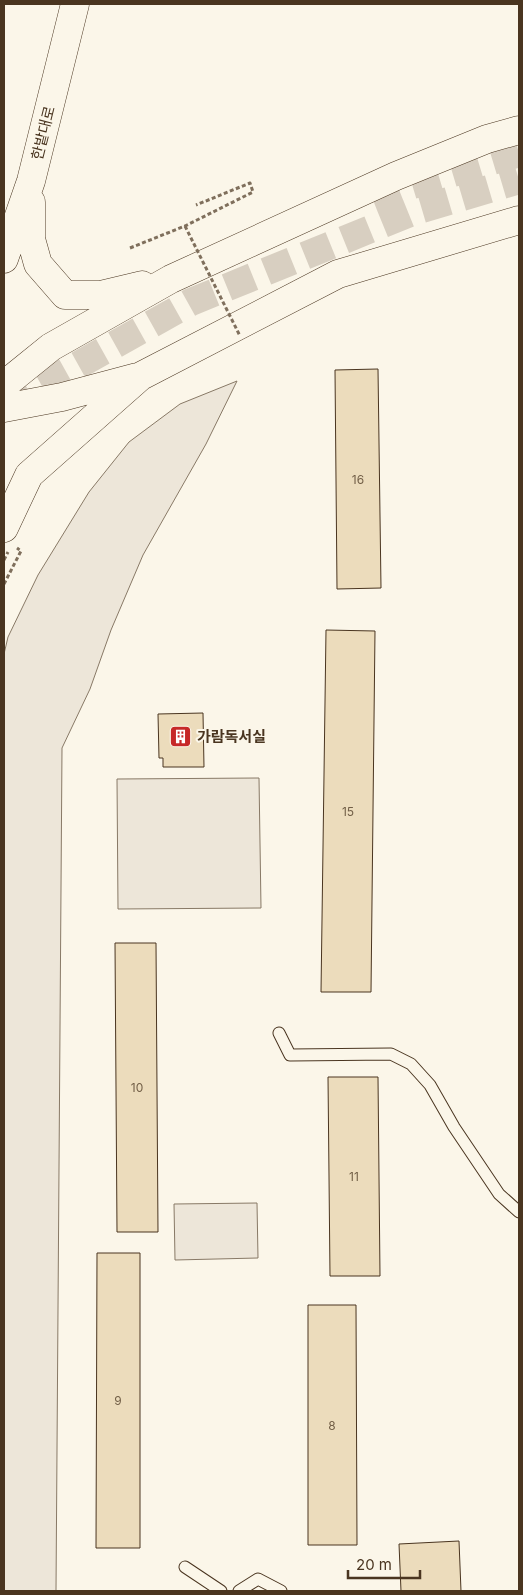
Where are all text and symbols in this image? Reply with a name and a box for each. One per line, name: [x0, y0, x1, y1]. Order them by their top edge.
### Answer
street label: 한밭대로: [27, 104, 59, 162]
house number: 16: [352, 472, 364, 487]
building icon: 가람독서실: [169, 724, 193, 748]
place label: 가람독서실: [197, 727, 266, 746]
house number: 15: [342, 804, 354, 819]
house number: 10: [131, 1080, 143, 1095]
house number: 11: [349, 1169, 359, 1184]
house number: 9: [114, 1393, 122, 1408]
house number: 8: [328, 1418, 336, 1433]
scale bar: [348, 1548, 420, 1580]
text: 20 m: [356, 1555, 392, 1574]

